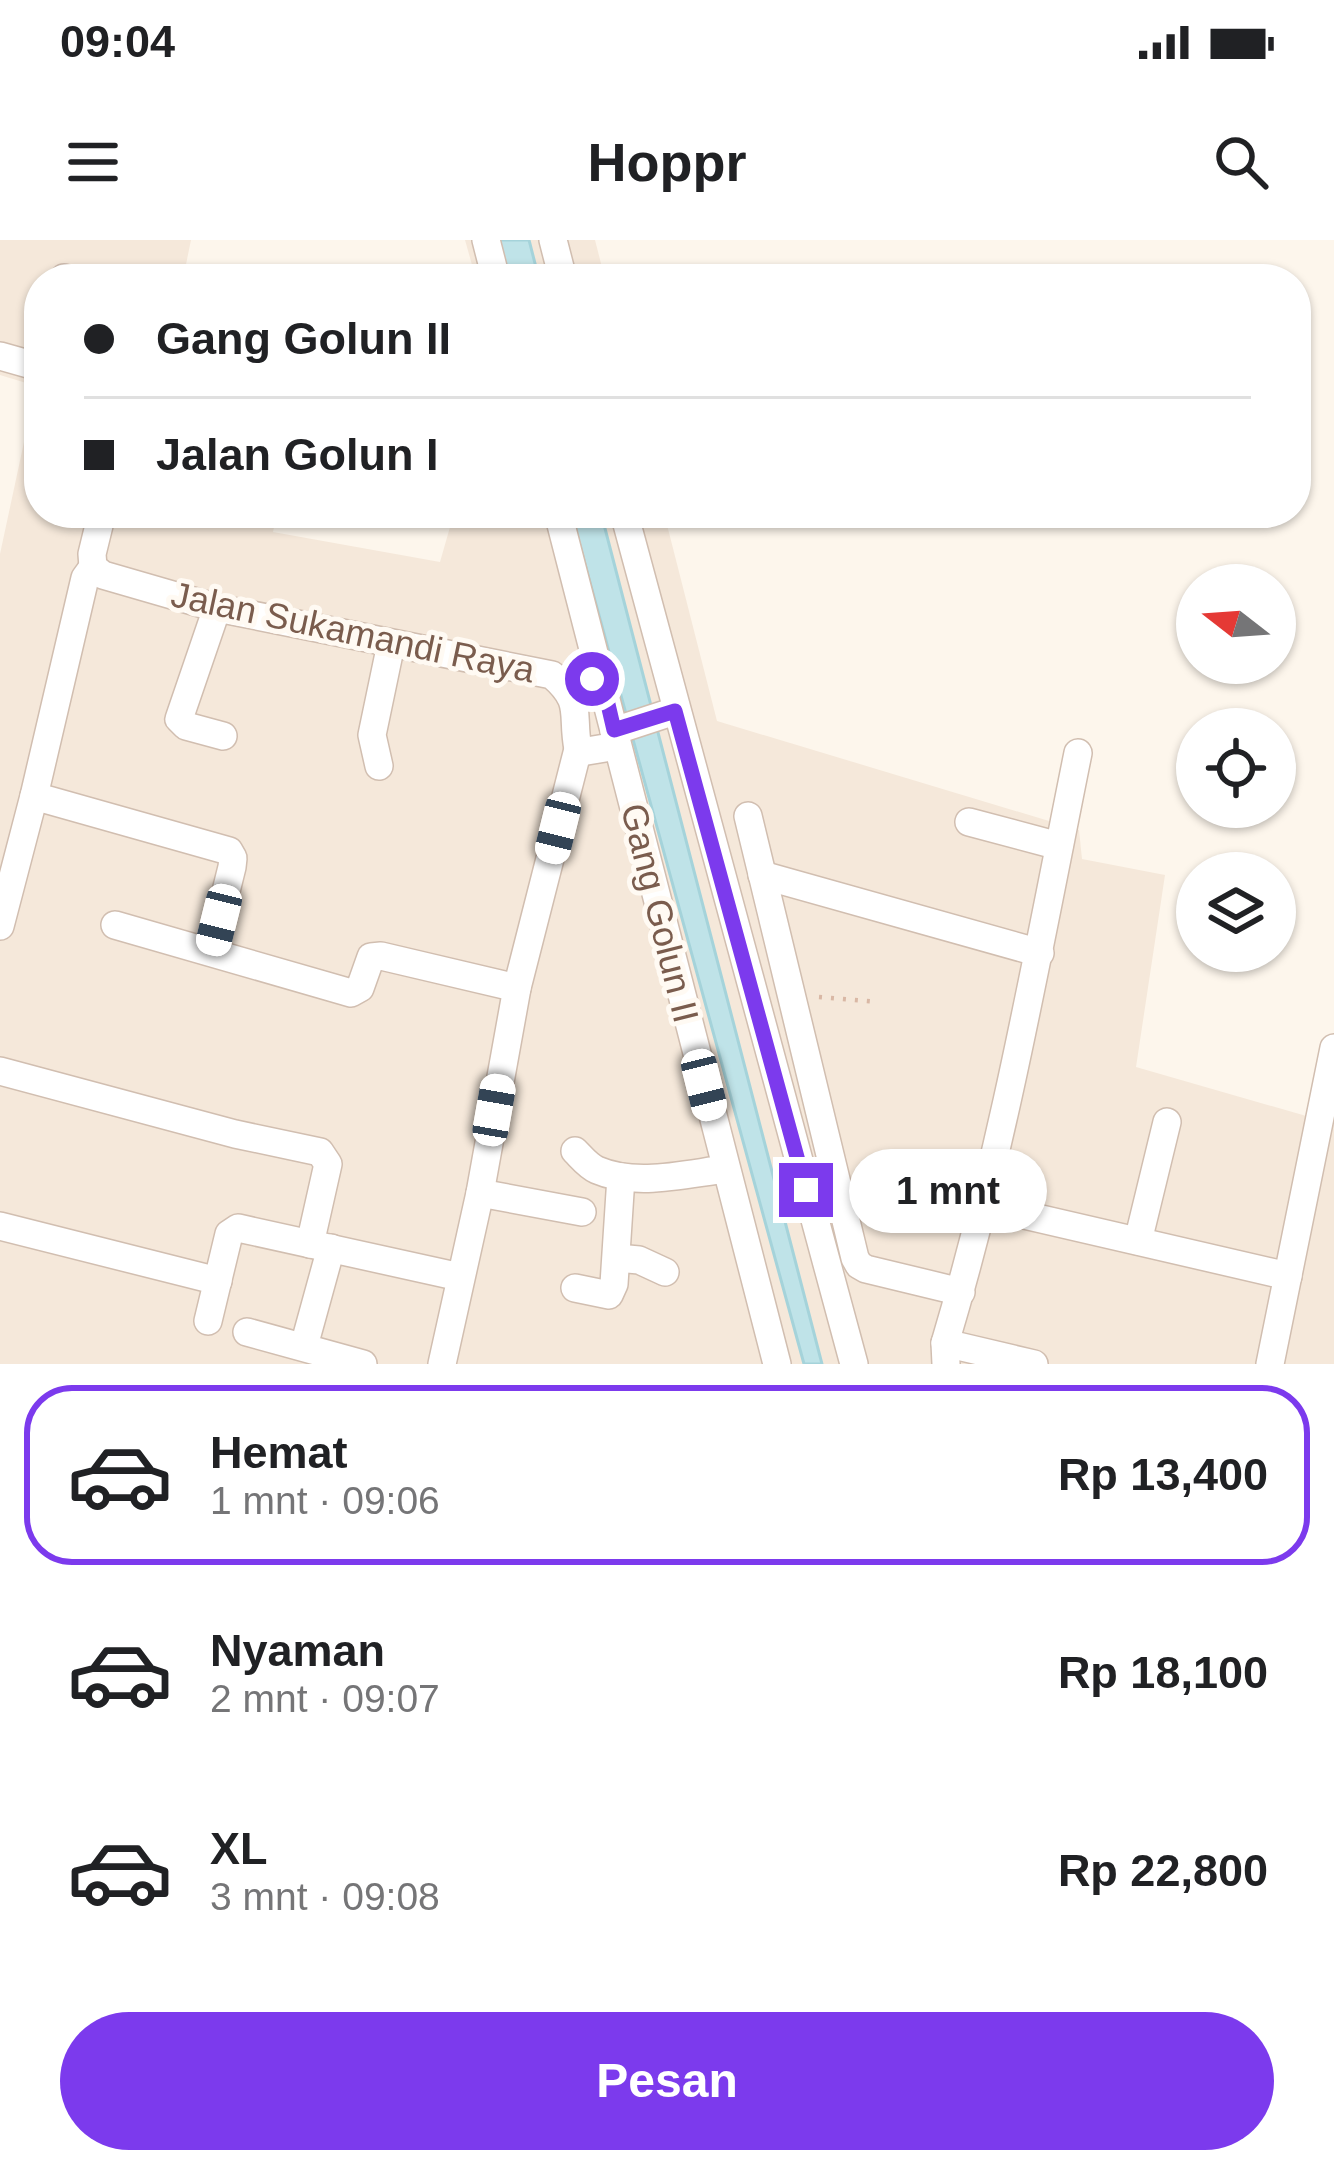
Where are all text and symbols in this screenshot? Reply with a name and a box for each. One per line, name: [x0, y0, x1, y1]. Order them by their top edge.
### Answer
text: 09:04: [60, 16, 175, 67]
icon: menu: [60, 129, 126, 195]
icon: search: [1208, 129, 1274, 195]
text: Hoppr: [588, 132, 746, 192]
text: Gang Golun II: [156, 313, 451, 364]
text: Jalan Golun I: [156, 429, 439, 480]
north arrow: [1176, 564, 1296, 684]
map controls: [1176, 564, 1296, 972]
street label: Jalan Sukamandi Raya: [168, 573, 539, 691]
route start: [565, 652, 619, 706]
button: locate: [1176, 708, 1296, 828]
car: [532, 789, 584, 867]
street label: Gang Golun II: [613, 799, 707, 1027]
button: layers: [1176, 852, 1296, 972]
car: [193, 881, 245, 959]
car: [678, 1046, 730, 1124]
car: [470, 1071, 518, 1149]
callout: 1 mnt: [848, 1148, 1046, 1232]
route end: [779, 1163, 833, 1217]
text: 1 mnt: [896, 1169, 1000, 1212]
icon: car: [66, 1421, 174, 1529]
text: Hemat: [210, 1427, 348, 1478]
text: Rp 13,400: [1058, 1449, 1268, 1500]
text: 1 mnt · 09:06: [210, 1479, 440, 1522]
icon: car: [66, 1619, 174, 1727]
text: Nyaman: [210, 1625, 385, 1676]
text: Rp 18,100: [1058, 1647, 1268, 1698]
text: 2 mnt · 09:07: [210, 1677, 440, 1720]
icon: car: [66, 1817, 174, 1925]
text: XL: [210, 1823, 268, 1874]
text: Rp 22,800: [1058, 1845, 1268, 1896]
text: 3 mnt · 09:08: [210, 1875, 440, 1918]
button: Pesan: [60, 2012, 1274, 2150]

